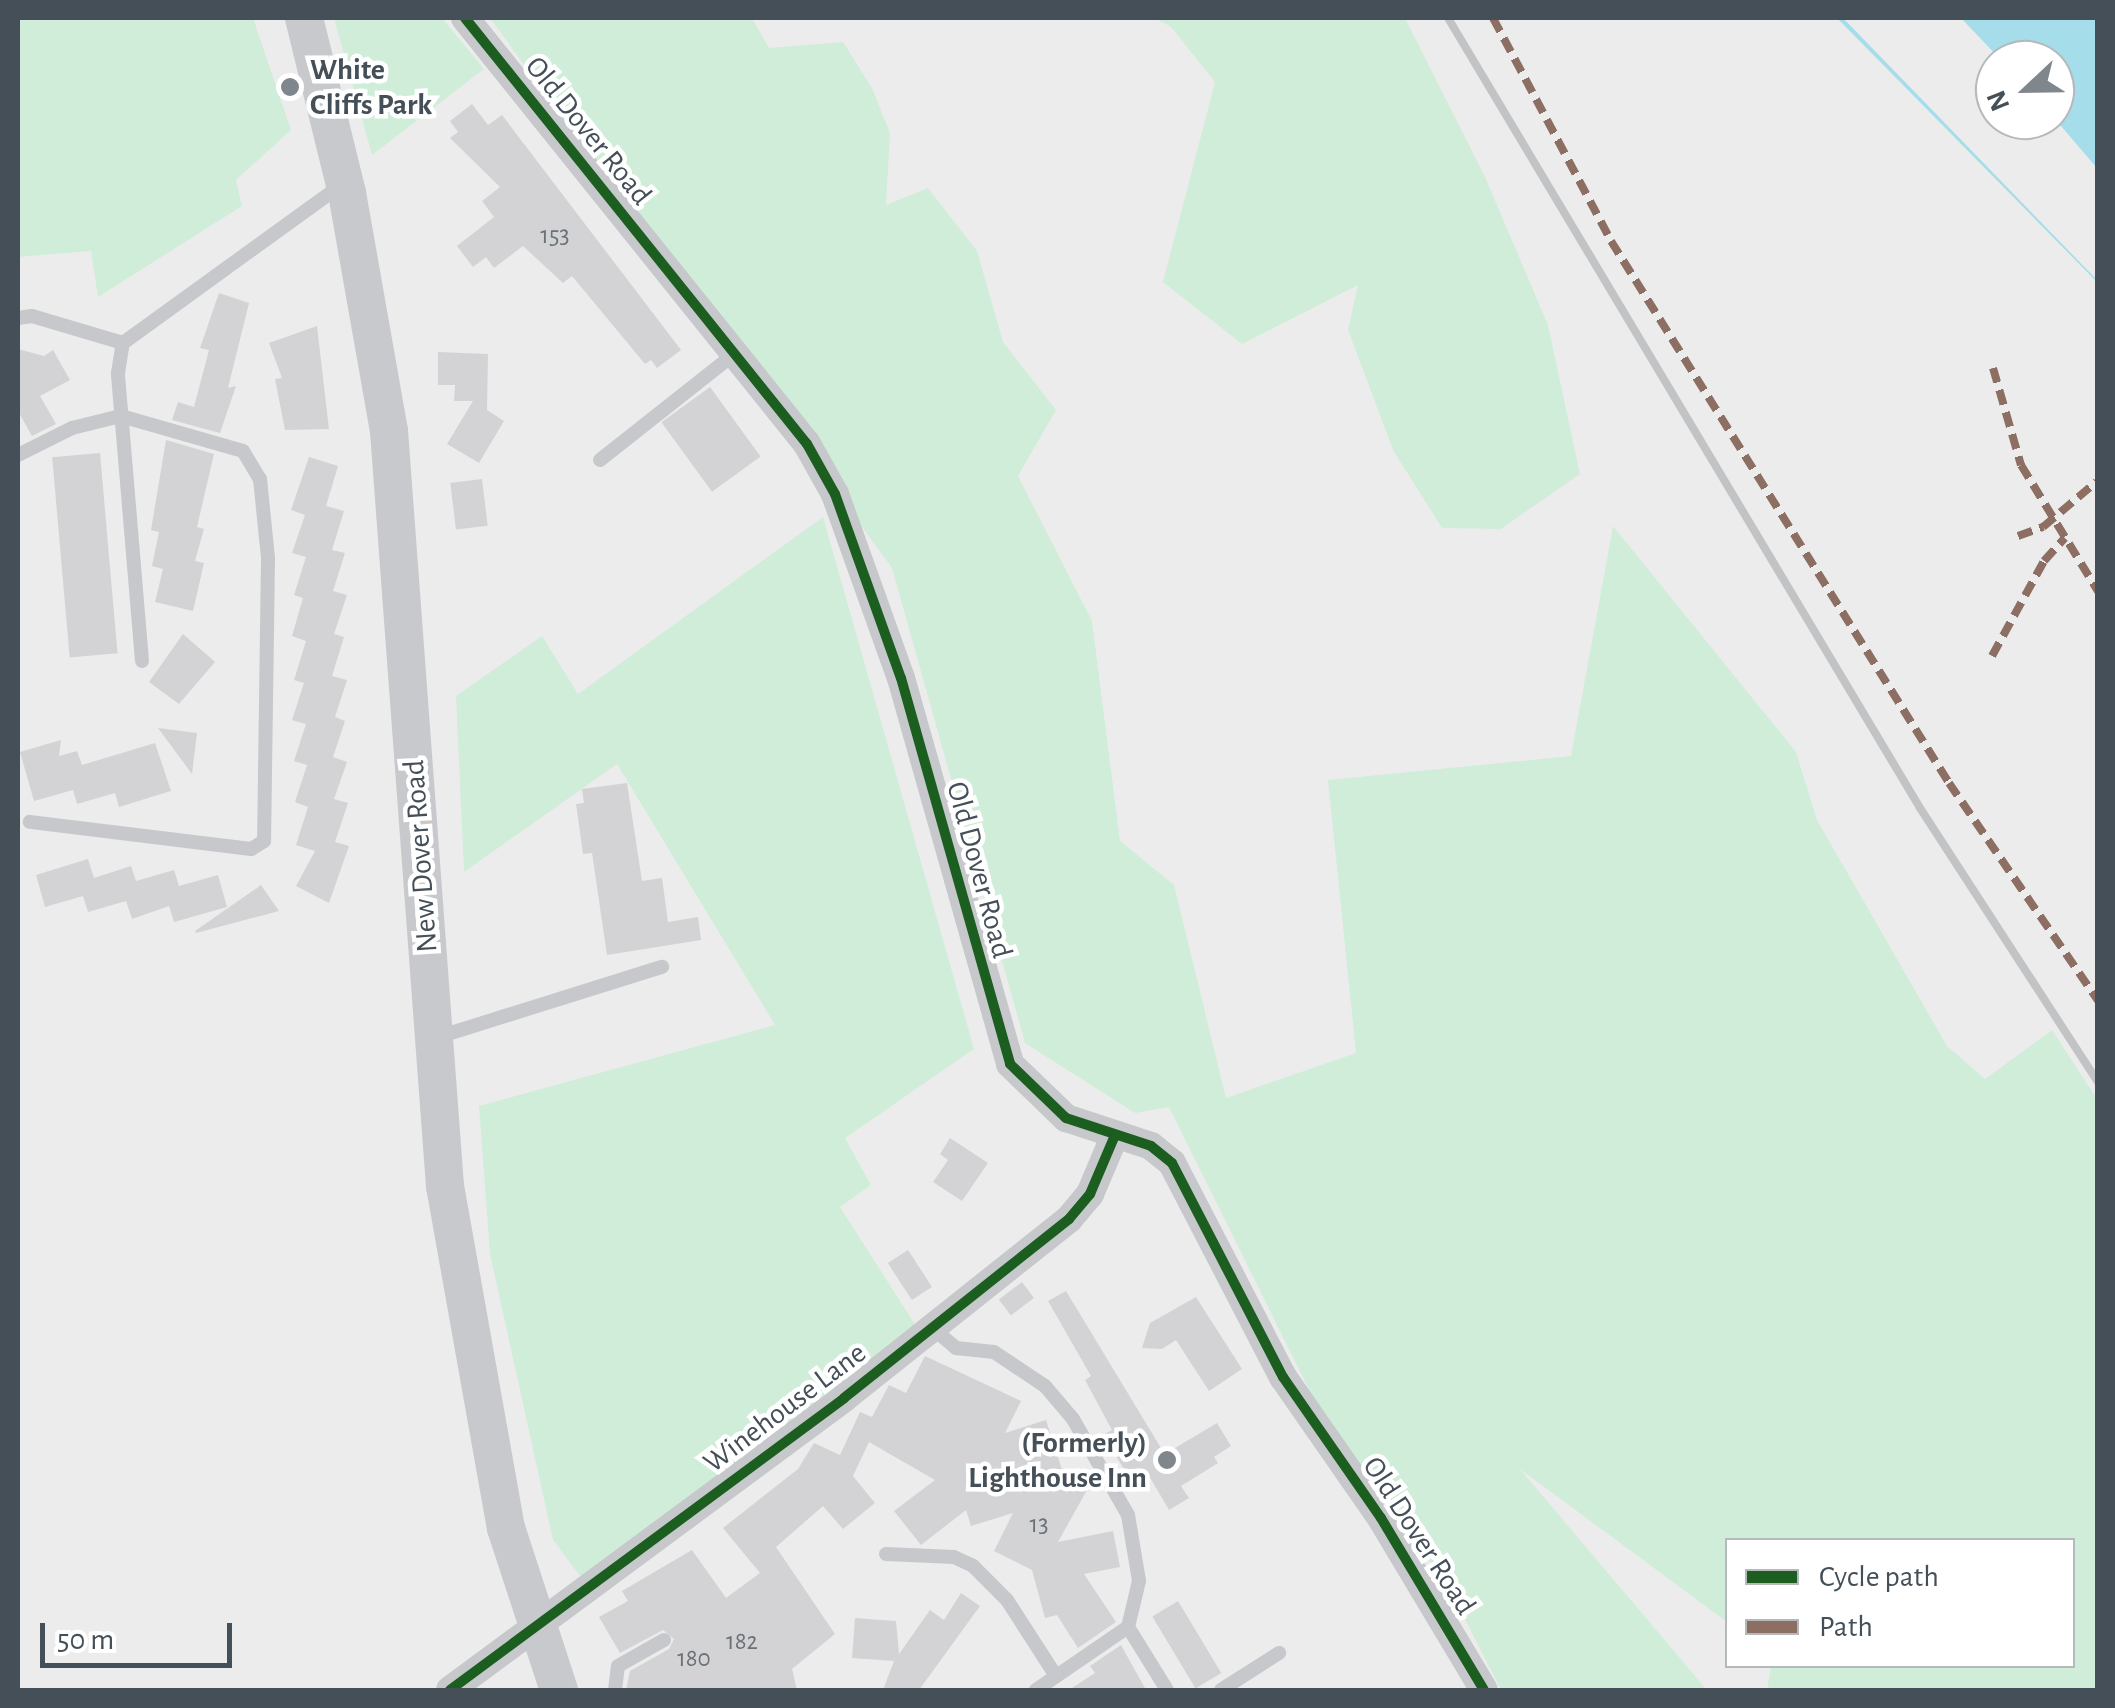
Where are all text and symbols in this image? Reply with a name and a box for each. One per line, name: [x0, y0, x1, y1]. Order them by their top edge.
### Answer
north arrow: [1975, 40, 2075, 140]
street label: Old Dover Road: [517, 49, 659, 213]
place label: White Cliffs Park: [310, 52, 432, 122]
marker: White Cliffs Park: [279, 76, 301, 98]
text: N: [1982, 86, 2016, 115]
house number: 153: [540, 221, 570, 251]
street label: New Dover Road: [396, 758, 446, 954]
street label: Old Dover Road: [938, 778, 1020, 962]
street label: Winehouse Lane: [697, 1335, 873, 1481]
place label: (Formerly) Lighthouse Inn: [968, 1425, 1147, 1496]
marker: (Formerly) Lighthouse Inn: [1156, 1449, 1178, 1471]
street label: Old Dover Road: [1355, 1450, 1483, 1622]
house number: 13: [1030, 1510, 1048, 1540]
legend: [1725, 1538, 2075, 1668]
text: Cycle path: [1819, 1562, 1939, 1592]
scale bar: [45, 1603, 238, 1665]
text: Path: [1819, 1612, 1873, 1642]
text: 50 m: [57, 1625, 114, 1655]
house number: 182: [726, 1627, 758, 1657]
house number: 180: [677, 1644, 711, 1674]

